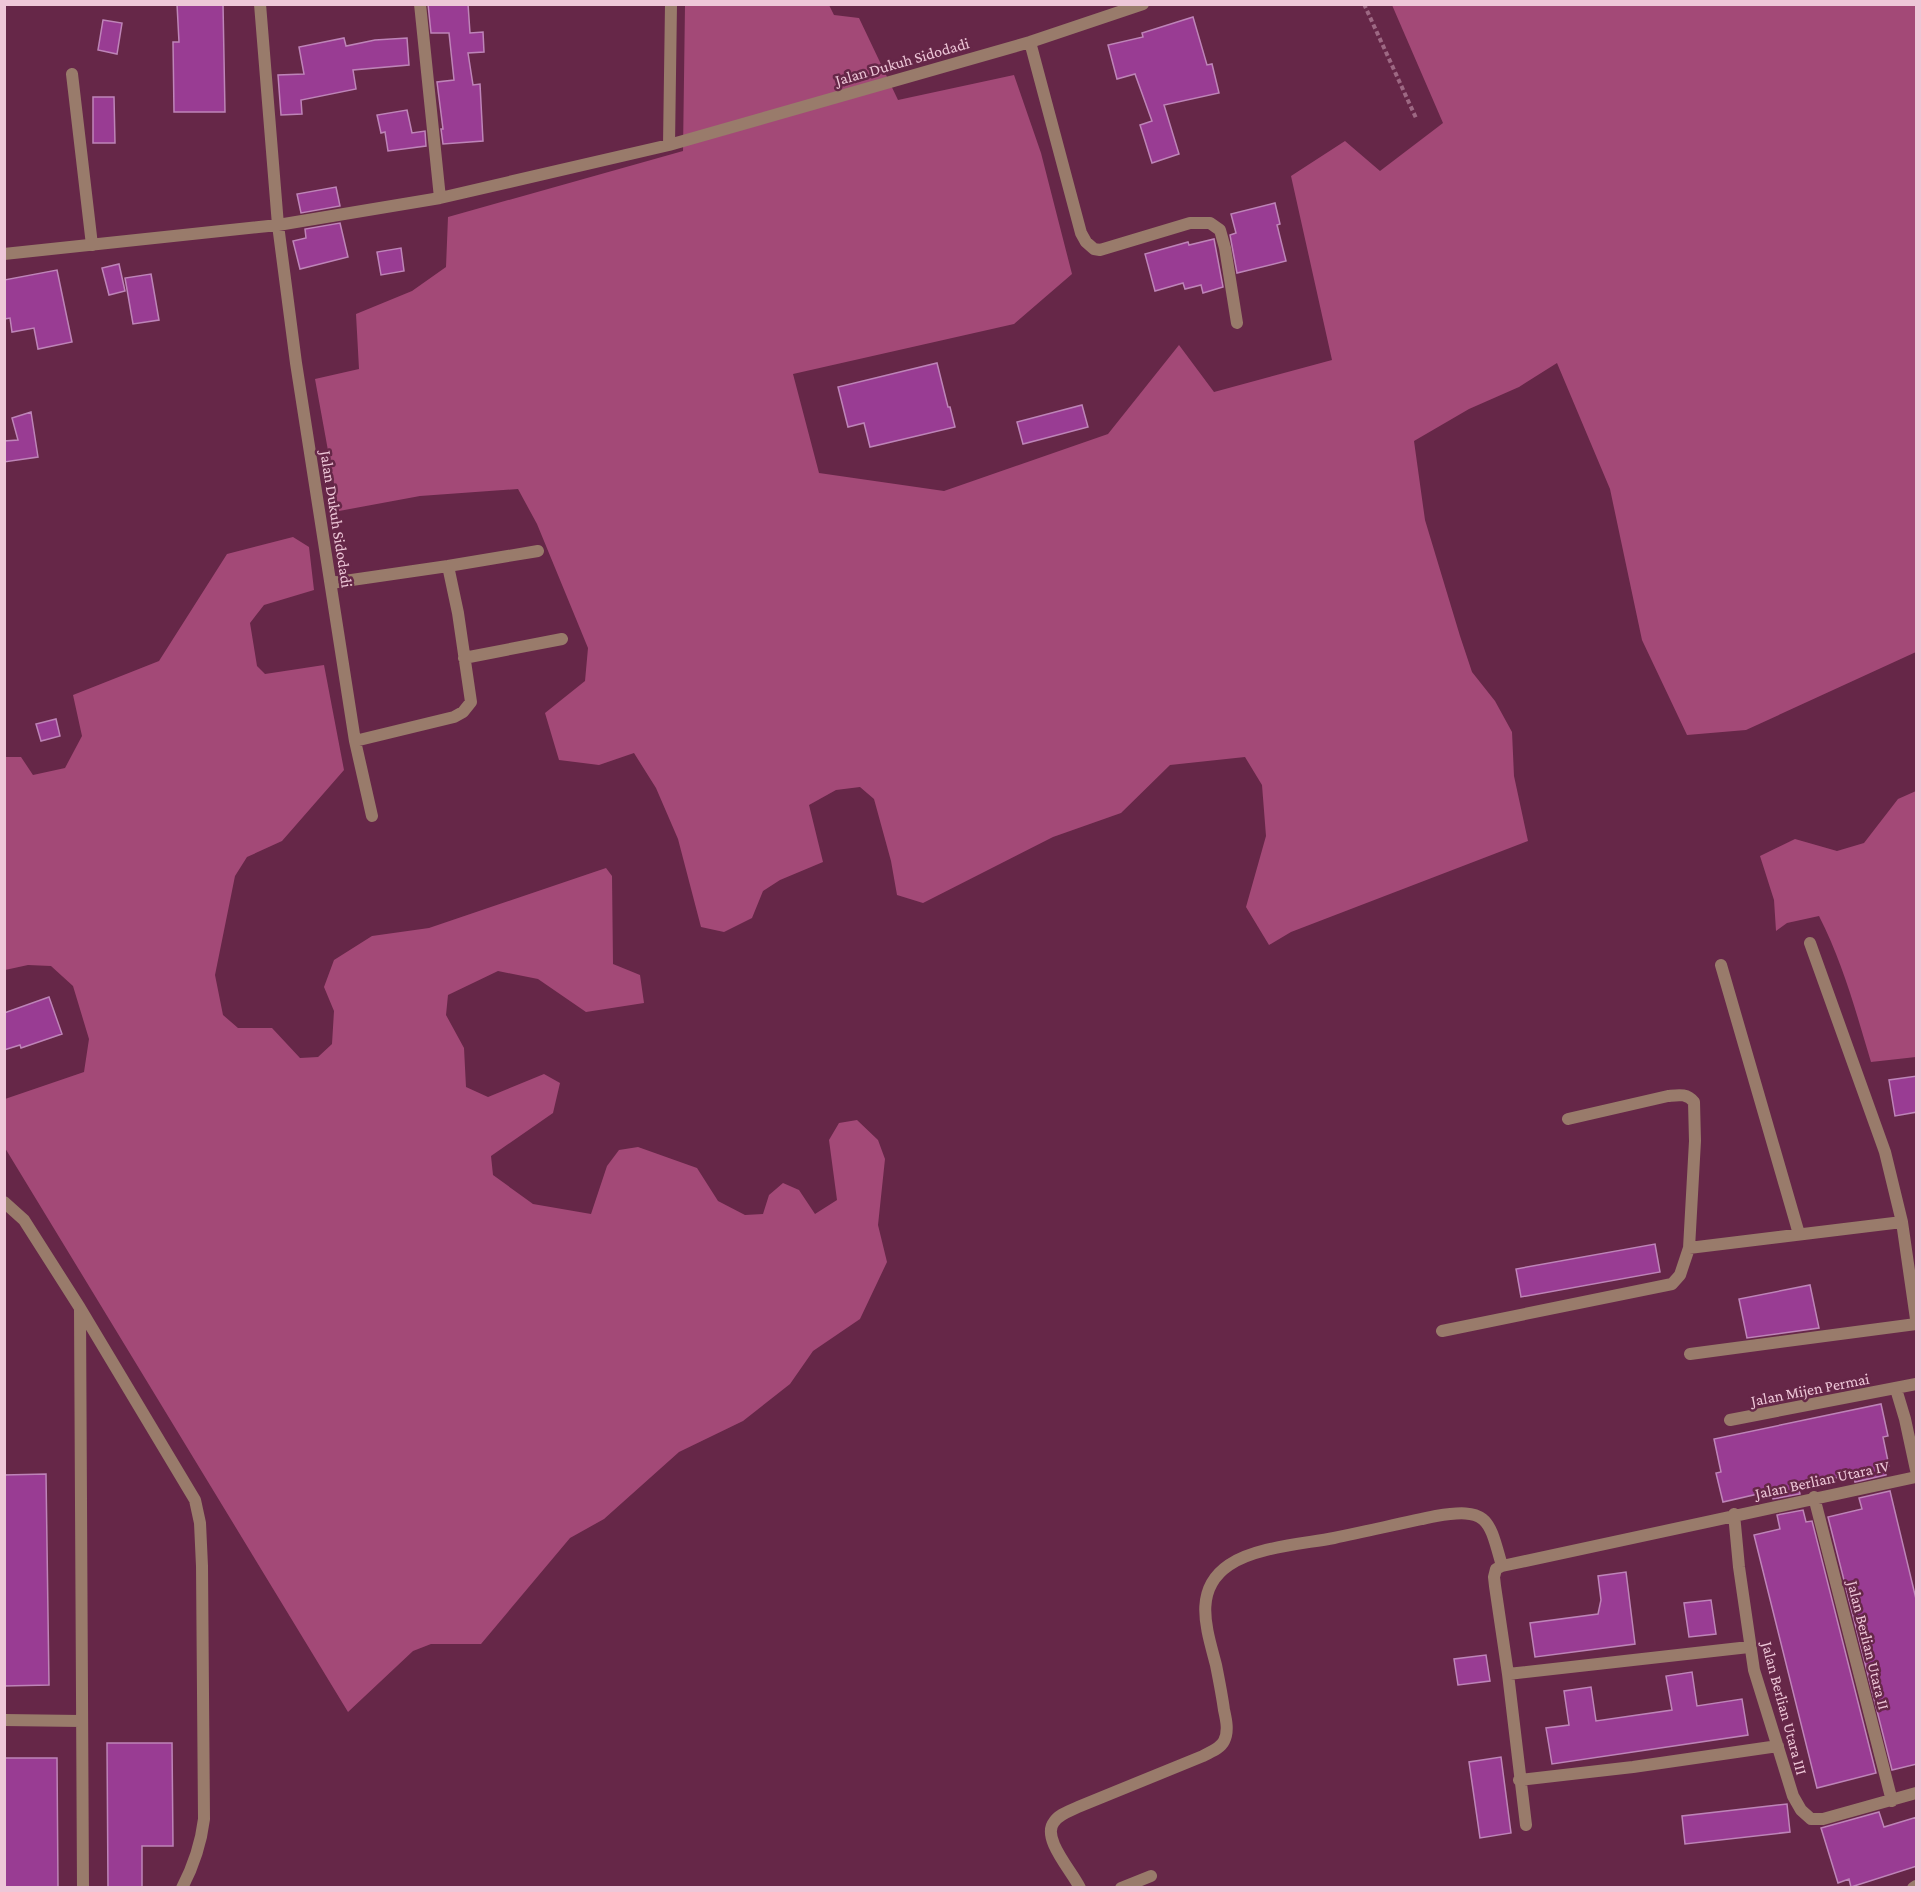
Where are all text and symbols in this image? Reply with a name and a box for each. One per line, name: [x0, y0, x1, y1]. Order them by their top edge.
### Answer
street label: Jalan Dukuh Sidodadi: [831, 34, 971, 90]
street label: Jalan Dukuh Sidodadi: [316, 447, 356, 589]
street label: Jalan Mijen Permai: [1747, 1370, 1871, 1411]
street label: Jalan Berlian Utara IV: [1751, 1457, 1892, 1503]
street label: Jalan Berlian Utara II: [1843, 1577, 1893, 1712]
street label: Jalan Berlian Utara III: [1757, 1638, 1811, 1777]

